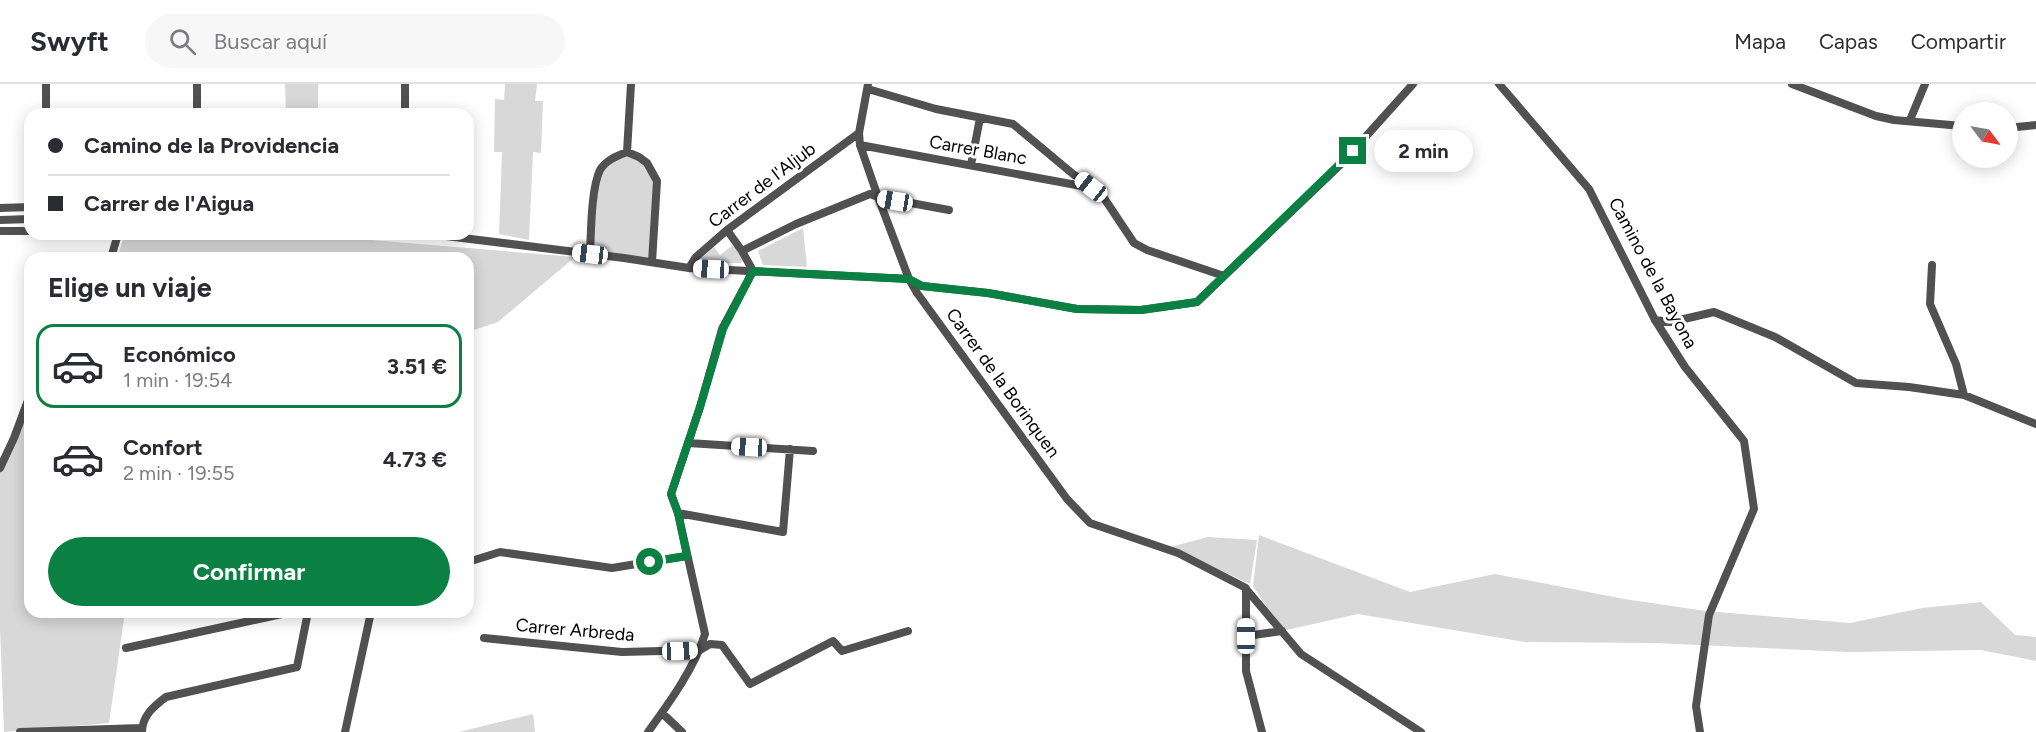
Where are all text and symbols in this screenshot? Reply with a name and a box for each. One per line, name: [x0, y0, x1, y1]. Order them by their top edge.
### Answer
search box: [145, 14, 565, 68]
text: Swyft: [30, 24, 109, 58]
icon: search: [166, 25, 199, 58]
text: Buscar aquí: [214, 28, 327, 55]
text: Mapa: [1734, 29, 1786, 54]
text: Capas: [1819, 29, 1878, 54]
text: Compartir: [1911, 29, 2006, 54]
north arrow: [1952, 102, 2018, 168]
map controls: [1952, 102, 2018, 168]
callout: 2 min: [1374, 130, 1473, 172]
street label: Carrer Blanc: [928, 131, 1029, 169]
text: Camino de la Providencia: [84, 132, 339, 159]
route end: [1339, 137, 1366, 164]
street label: Carrer de l'Aljub: [704, 138, 820, 232]
text: 2 min: [1398, 139, 1449, 163]
car: [1071, 169, 1111, 205]
car: [876, 189, 914, 213]
text: Carrer de l'Aigua: [84, 190, 254, 217]
street label: Camino de la Bayona: [1604, 194, 1702, 352]
car: [571, 243, 609, 265]
car: [693, 259, 729, 279]
text: Elige un viaje: [48, 271, 212, 304]
street label: Carrer de la Borinquen: [941, 304, 1065, 462]
icon: car: [51, 339, 105, 393]
text: Económico: [123, 341, 236, 368]
text: 3.51 €: [387, 353, 447, 380]
text: 1 min · 19:54: [123, 368, 233, 392]
icon: car: [51, 432, 105, 486]
text: Confort: [123, 434, 203, 461]
car: [731, 437, 767, 457]
text: 4.73 €: [383, 446, 447, 473]
text: 2 min · 19:55: [123, 461, 235, 485]
button: Confirmar: [48, 537, 450, 606]
route start: [636, 548, 663, 575]
street label: Carrer Arbreda: [515, 614, 635, 646]
car: [1237, 618, 1255, 654]
car: [662, 641, 698, 661]

